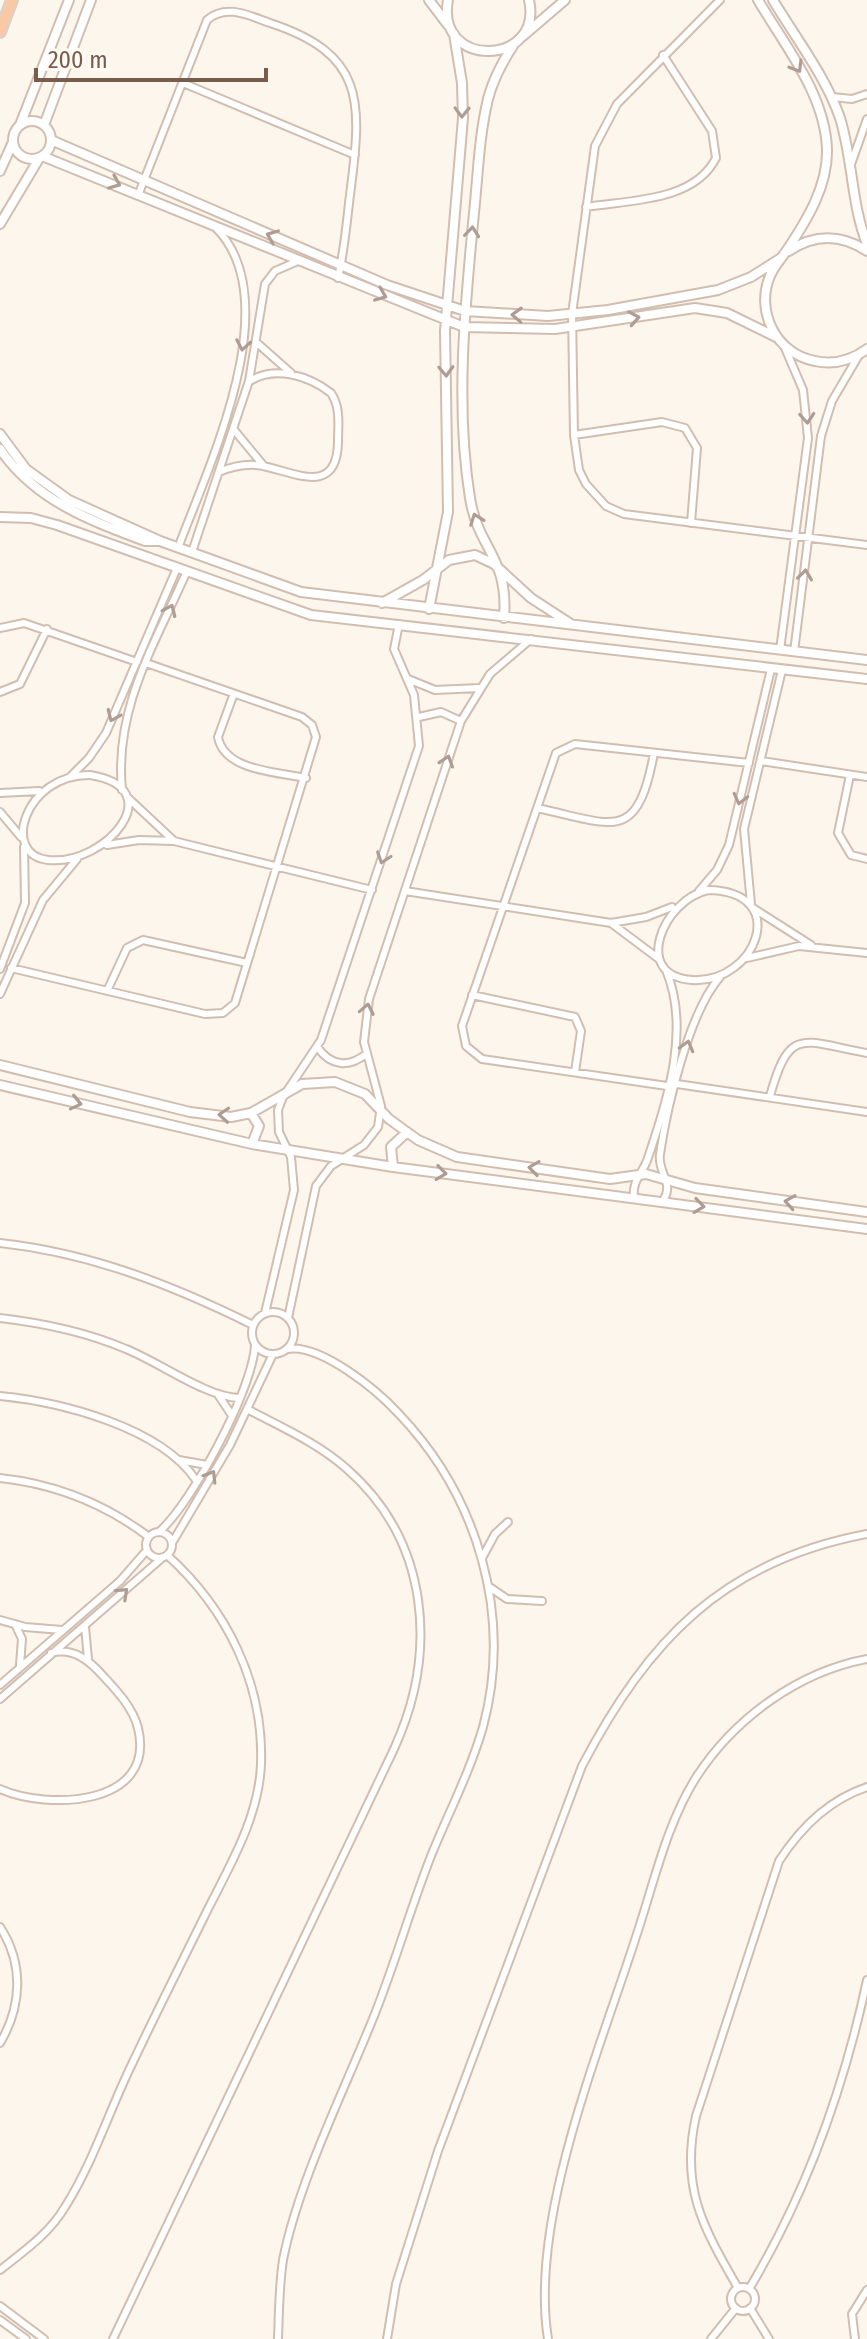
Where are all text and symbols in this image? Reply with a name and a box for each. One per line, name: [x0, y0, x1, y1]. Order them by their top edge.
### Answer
scale bar: [36, 32, 266, 82]
text: 200 m: [48, 46, 108, 74]
one-way arrow: [787, 58, 803, 73]
one-way arrow: [454, 106, 471, 119]
one-way arrow: [107, 174, 121, 190]
one-way arrow: [463, 225, 480, 238]
one-way arrow: [266, 229, 280, 245]
one-way arrow: [372, 285, 387, 301]
one-way arrow: [510, 307, 523, 324]
one-way arrow: [627, 310, 640, 327]
one-way arrow: [236, 339, 253, 352]
one-way arrow: [437, 365, 455, 378]
one-way arrow: [798, 412, 815, 425]
one-way arrow: [469, 513, 486, 527]
one-way arrow: [796, 568, 813, 581]
one-way arrow: [160, 604, 176, 618]
one-way arrow: [107, 708, 123, 723]
one-way arrow: [438, 755, 454, 768]
one-way arrow: [732, 792, 749, 806]
one-way arrow: [377, 851, 393, 865]
one-way arrow: [358, 1002, 375, 1015]
one-way arrow: [678, 1039, 694, 1053]
one-way arrow: [69, 1093, 82, 1110]
one-way arrow: [217, 1107, 230, 1124]
one-way arrow: [527, 1160, 541, 1177]
one-way arrow: [435, 1165, 448, 1182]
one-way arrow: [783, 1194, 796, 1211]
one-way arrow: [692, 1197, 705, 1214]
one-way arrow: [201, 1470, 217, 1485]
one-way arrow: [114, 1588, 128, 1603]

